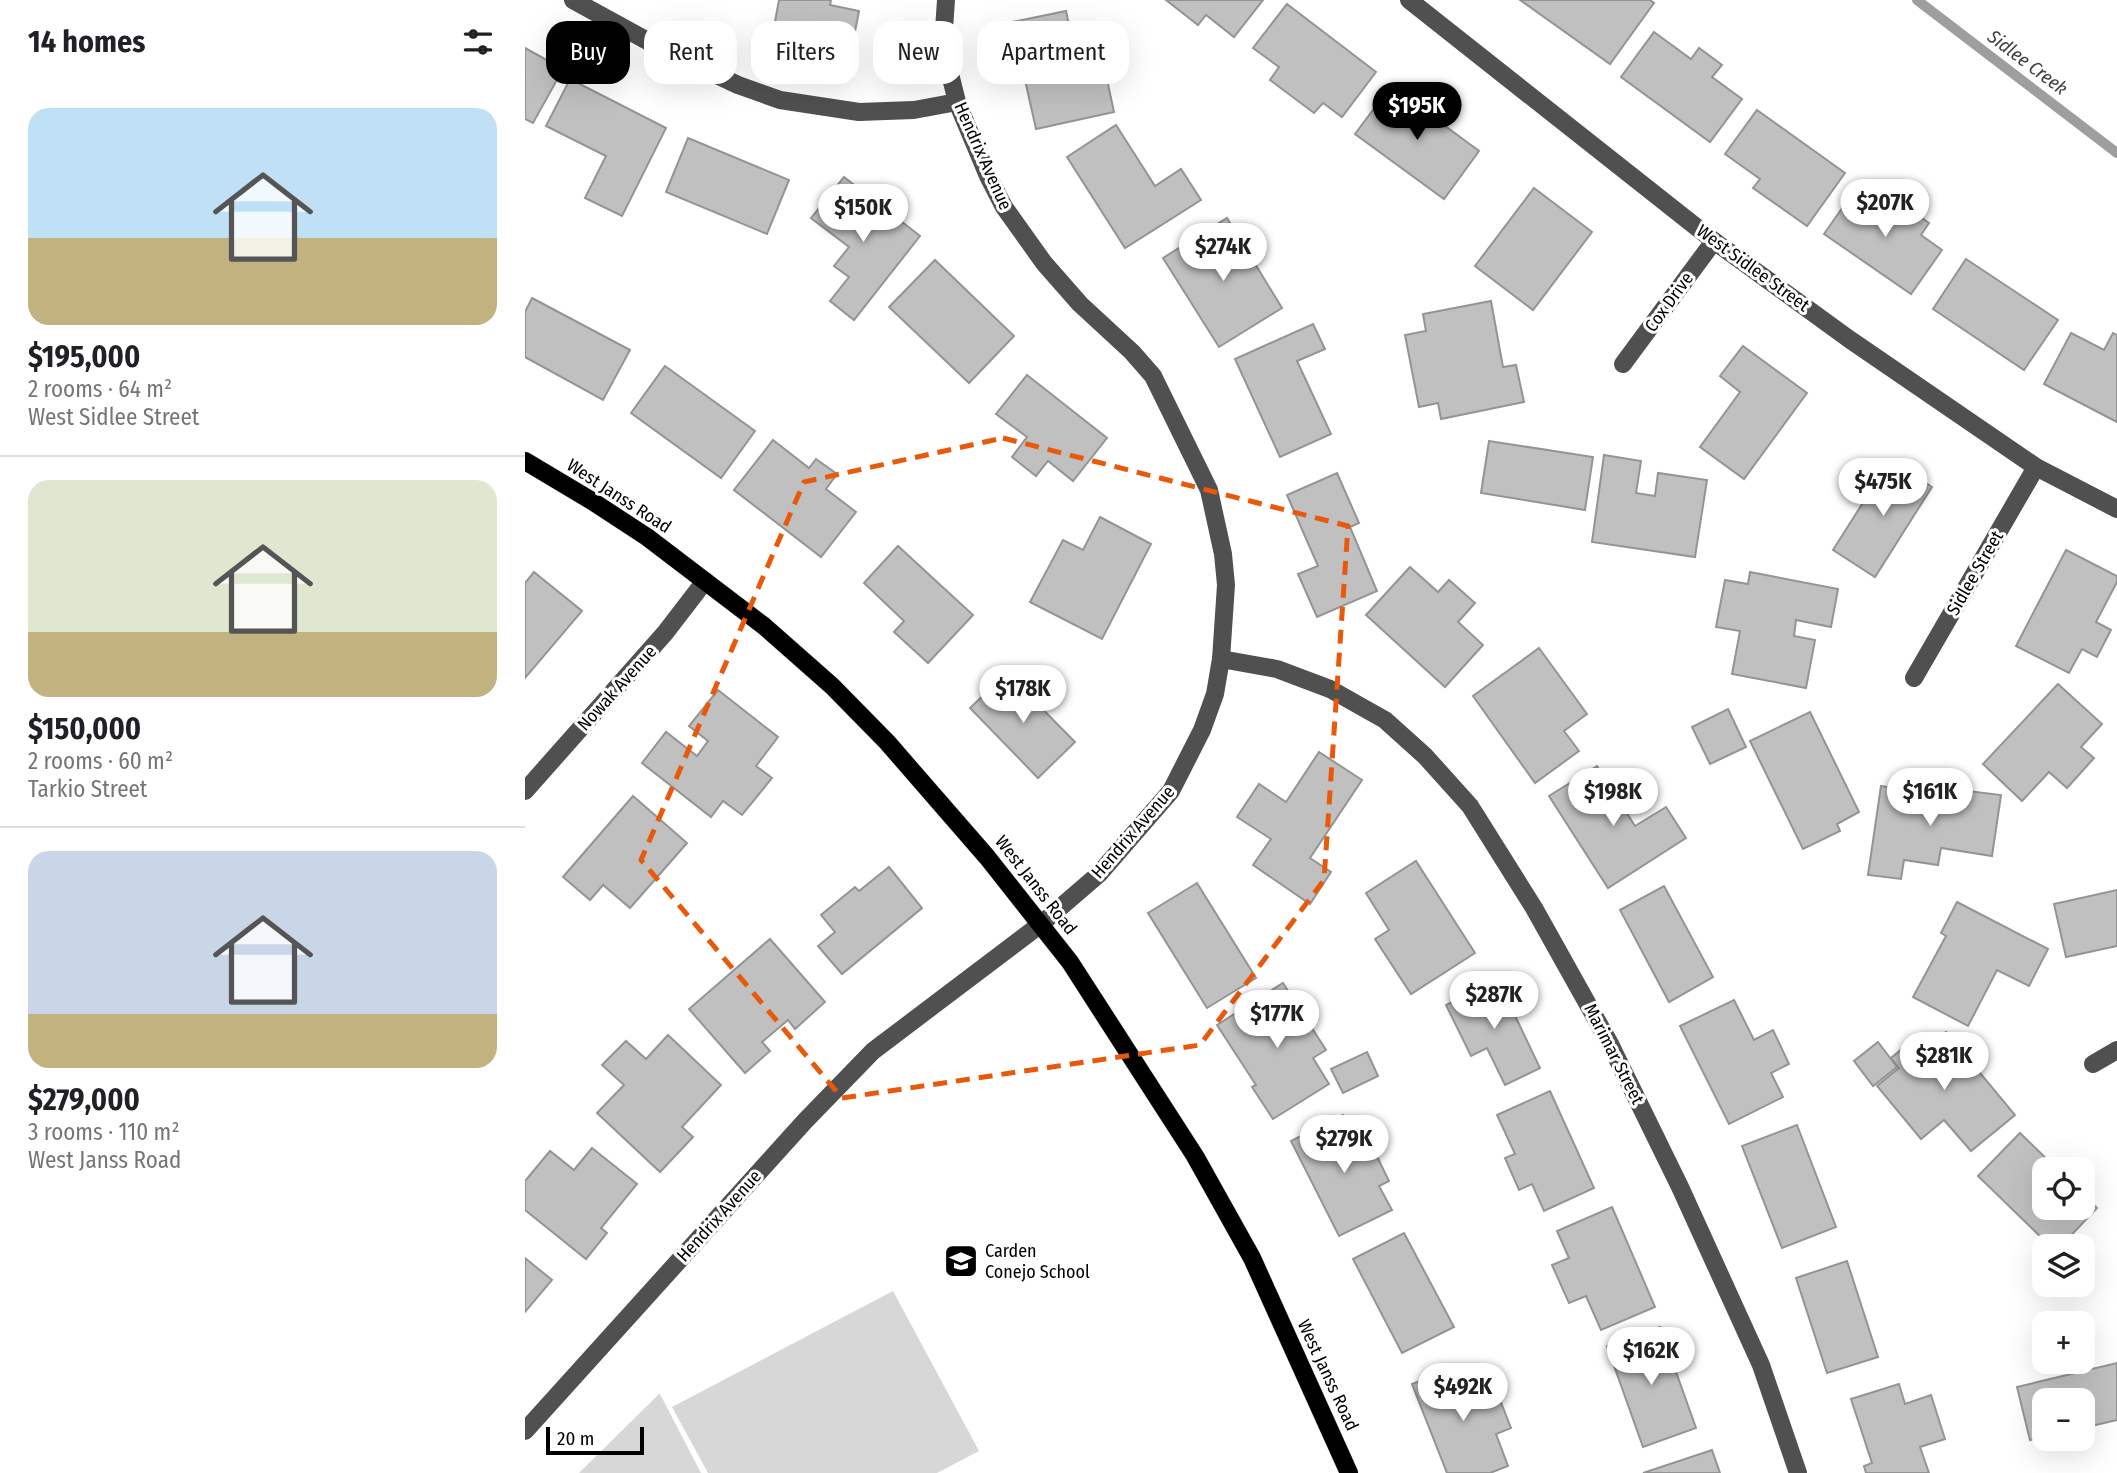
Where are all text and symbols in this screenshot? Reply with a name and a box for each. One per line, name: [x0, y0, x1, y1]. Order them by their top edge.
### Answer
chip: Buy: [546, 21, 630, 84]
chip: Rent: [644, 21, 737, 84]
chip: Filters: [751, 21, 859, 84]
chip: New: [873, 21, 963, 84]
chip: Apartment: [977, 21, 1129, 84]
icon: filters: [459, 23, 497, 61]
text: 14 homes: [28, 24, 145, 60]
water label: Sidlee Creek: [1982, 24, 2072, 100]
pin: $195K: [1368, 82, 1466, 142]
text: $195K: [1389, 91, 1445, 119]
street label: Hendrix Avenue: [949, 99, 1017, 214]
icon: home: [200, 154, 326, 280]
pin: $207K: [1836, 180, 1934, 239]
pin: $150K: [814, 184, 912, 244]
text: $207K: [1856, 188, 1914, 216]
text: $150K: [834, 193, 892, 221]
street label: West Sidlee Street: [1692, 220, 1814, 316]
pin: $274K: [1174, 224, 1272, 283]
text: $274K: [1195, 232, 1251, 260]
street label: Cox Drive: [1640, 268, 1698, 336]
text: $195,000: [28, 339, 140, 375]
text: 2 rooms · 64 m²: [28, 375, 172, 403]
text: West Sidlee Street: [28, 403, 199, 431]
street label: West Janss Road: [563, 454, 675, 538]
pin: $475K: [1834, 458, 1932, 518]
text: $475K: [1854, 467, 1912, 495]
icon: home: [200, 526, 326, 652]
street label: Sidlee Street: [1942, 527, 2008, 619]
street label: Nowak Avenue: [573, 641, 661, 735]
pin: $178K: [974, 666, 1072, 725]
text: $178K: [995, 674, 1051, 702]
text: $150,000: [28, 711, 141, 747]
text: 2 rooms · 60 m²: [28, 747, 173, 775]
pin: $198K: [1564, 768, 1662, 828]
pin: $161K: [1881, 768, 1979, 828]
text: Tarkio Street: [28, 775, 147, 803]
text: $198K: [1584, 777, 1642, 805]
text: $161K: [1903, 777, 1957, 805]
street label: Hendrix Avenue: [1087, 781, 1179, 883]
street label: West Janss Road: [990, 831, 1082, 939]
icon: home: [200, 897, 326, 1023]
pin: $287K: [1445, 972, 1543, 1031]
text: $287K: [1466, 980, 1522, 1008]
pin: $177K: [1228, 990, 1326, 1050]
text: $177K: [1250, 999, 1304, 1027]
street label: Marimar Street: [1579, 1000, 1649, 1108]
pin: $281K: [1895, 1032, 1993, 1092]
text: $281K: [1916, 1041, 1972, 1069]
text: $279,000: [28, 1082, 140, 1118]
pin: $279K: [1295, 1116, 1393, 1175]
text: 3 rooms · 110 m²: [28, 1118, 179, 1146]
text: $279K: [1316, 1124, 1372, 1152]
text: West Janss Road: [28, 1146, 181, 1174]
map controls: [2032, 1157, 2095, 1451]
button: locate: [2032, 1157, 2095, 1220]
street label: Hendrix Avenue: [672, 1165, 766, 1266]
button: layers: [2032, 1234, 2095, 1297]
place label: Carden Conejo School: [985, 1240, 1090, 1283]
school or university icon: Carden Conejo School: [942, 1242, 980, 1280]
button: +: [2032, 1311, 2095, 1374]
street label: West Janss Road: [1293, 1316, 1363, 1434]
pin: $162K: [1602, 1328, 1700, 1387]
text: $162K: [1623, 1336, 1679, 1364]
pin: $492K: [1414, 1364, 1512, 1423]
text: $492K: [1434, 1372, 1492, 1400]
button: −: [2032, 1388, 2095, 1451]
scale bar: [546, 1424, 644, 1456]
text: 20 m: [557, 1427, 594, 1450]

